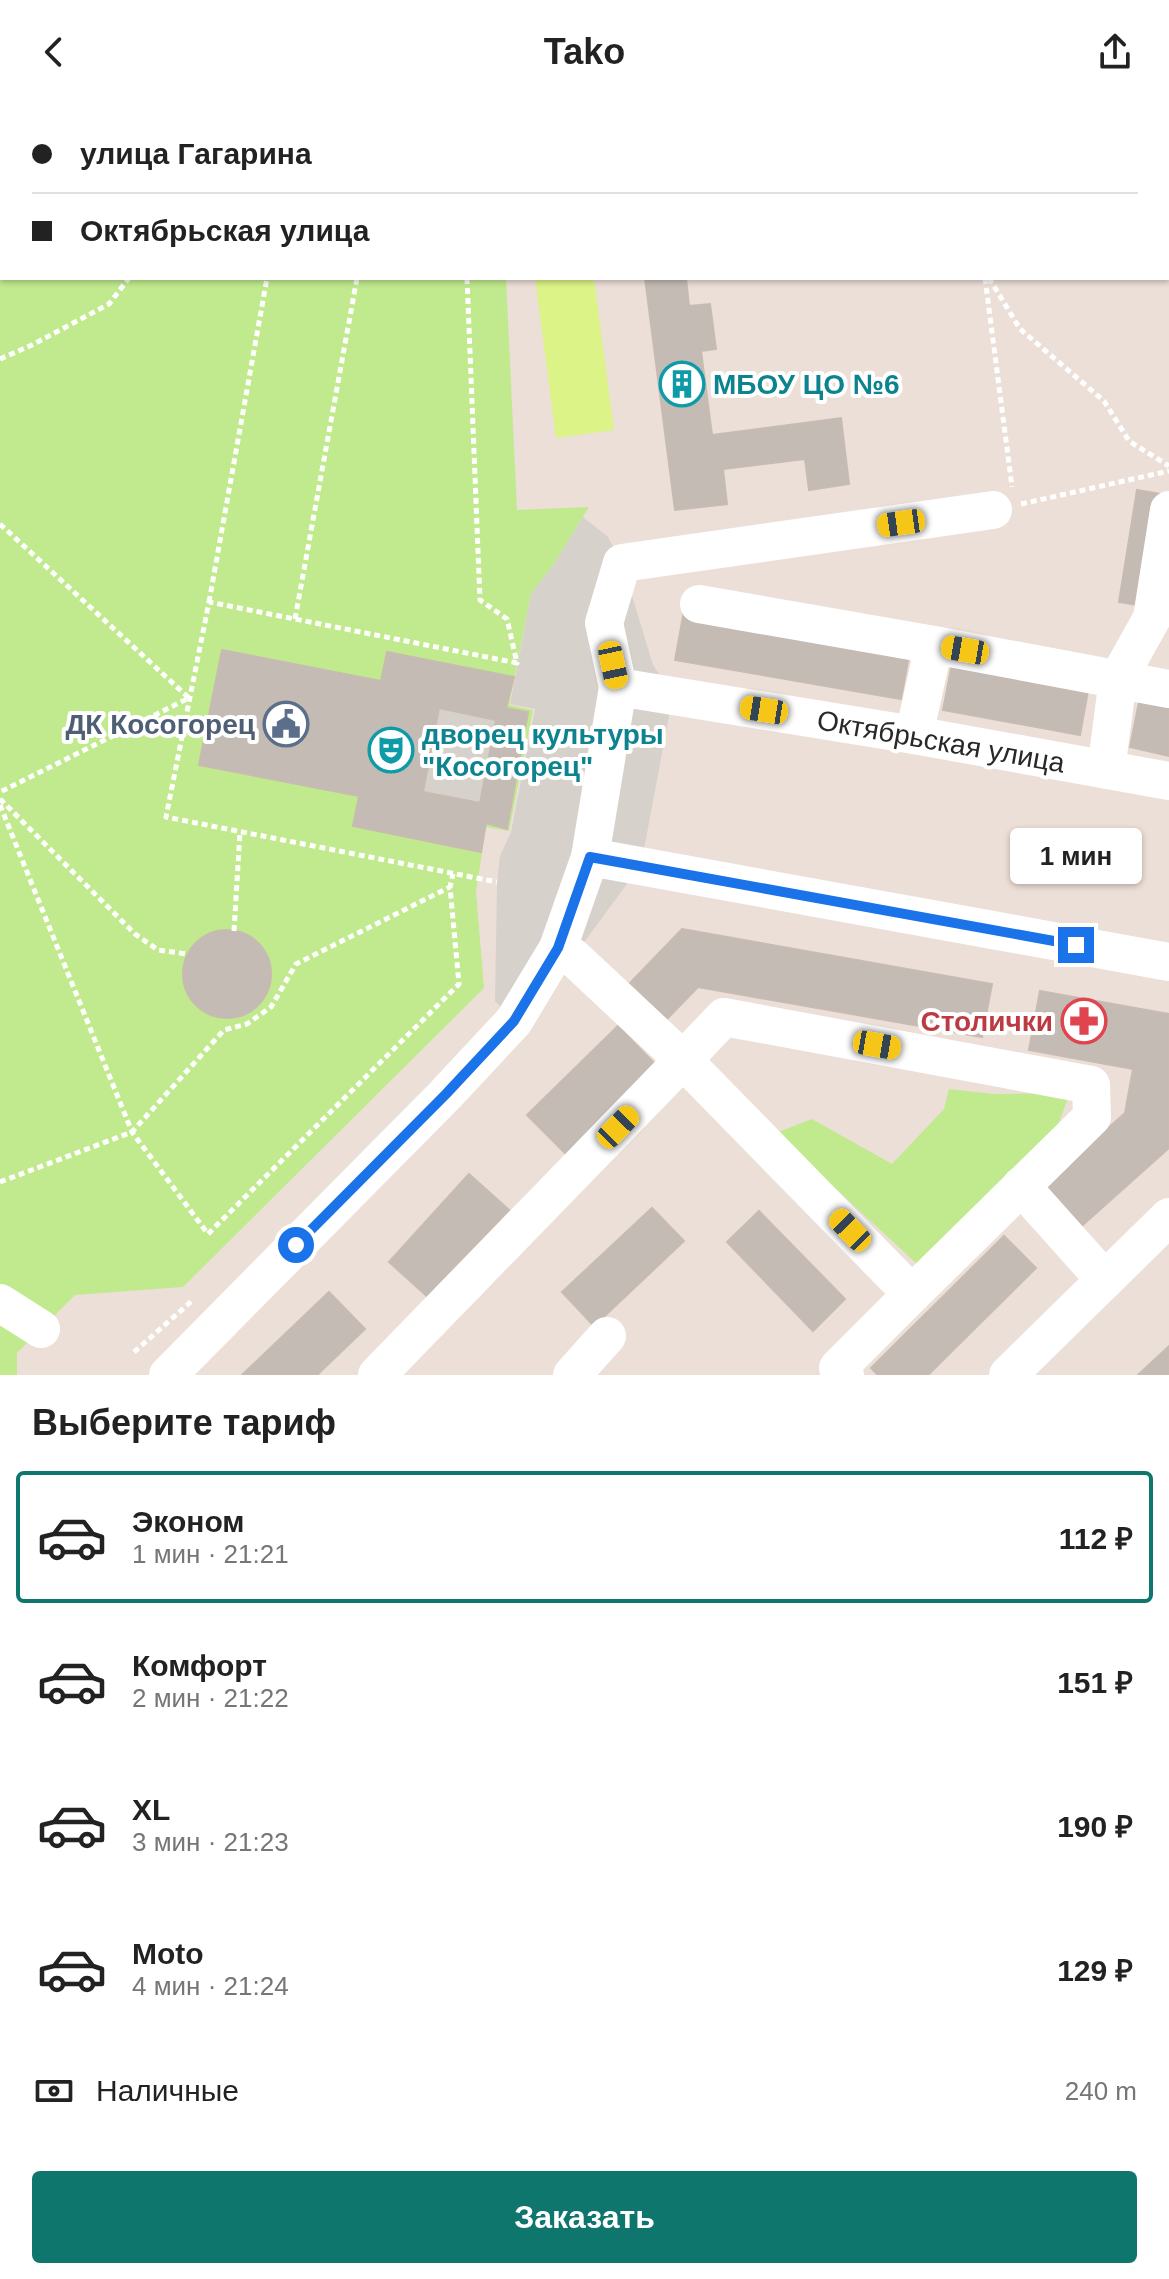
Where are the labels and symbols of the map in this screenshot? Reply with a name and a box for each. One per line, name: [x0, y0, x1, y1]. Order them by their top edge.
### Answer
building icon: МБОУ ЦО №6: [658, 360, 706, 408]
place label: МБОУ ЦО №6: [713, 369, 900, 400]
car: [876, 508, 926, 538]
car: [939, 634, 991, 666]
car: [596, 639, 630, 691]
car: [738, 694, 790, 726]
public building icon: ДК Косогорец: [262, 700, 310, 748]
street label: Октябрьская улица: [815, 704, 1068, 779]
place label: ДК Косогорец: [65, 709, 255, 740]
place label: дворец культуры "Косогорец": [422, 719, 664, 782]
theatre icon: дворец культуры "Косогорец": [367, 726, 415, 774]
callout: 1 мин: [1010, 829, 1142, 885]
route end: [1058, 927, 1094, 963]
pharmacy icon: Столички: [1060, 997, 1108, 1045]
place label: Столички: [921, 1006, 1053, 1037]
car: [851, 1029, 903, 1061]
car: [593, 1101, 643, 1153]
car: [825, 1204, 875, 1256]
route start: [278, 1227, 314, 1263]

